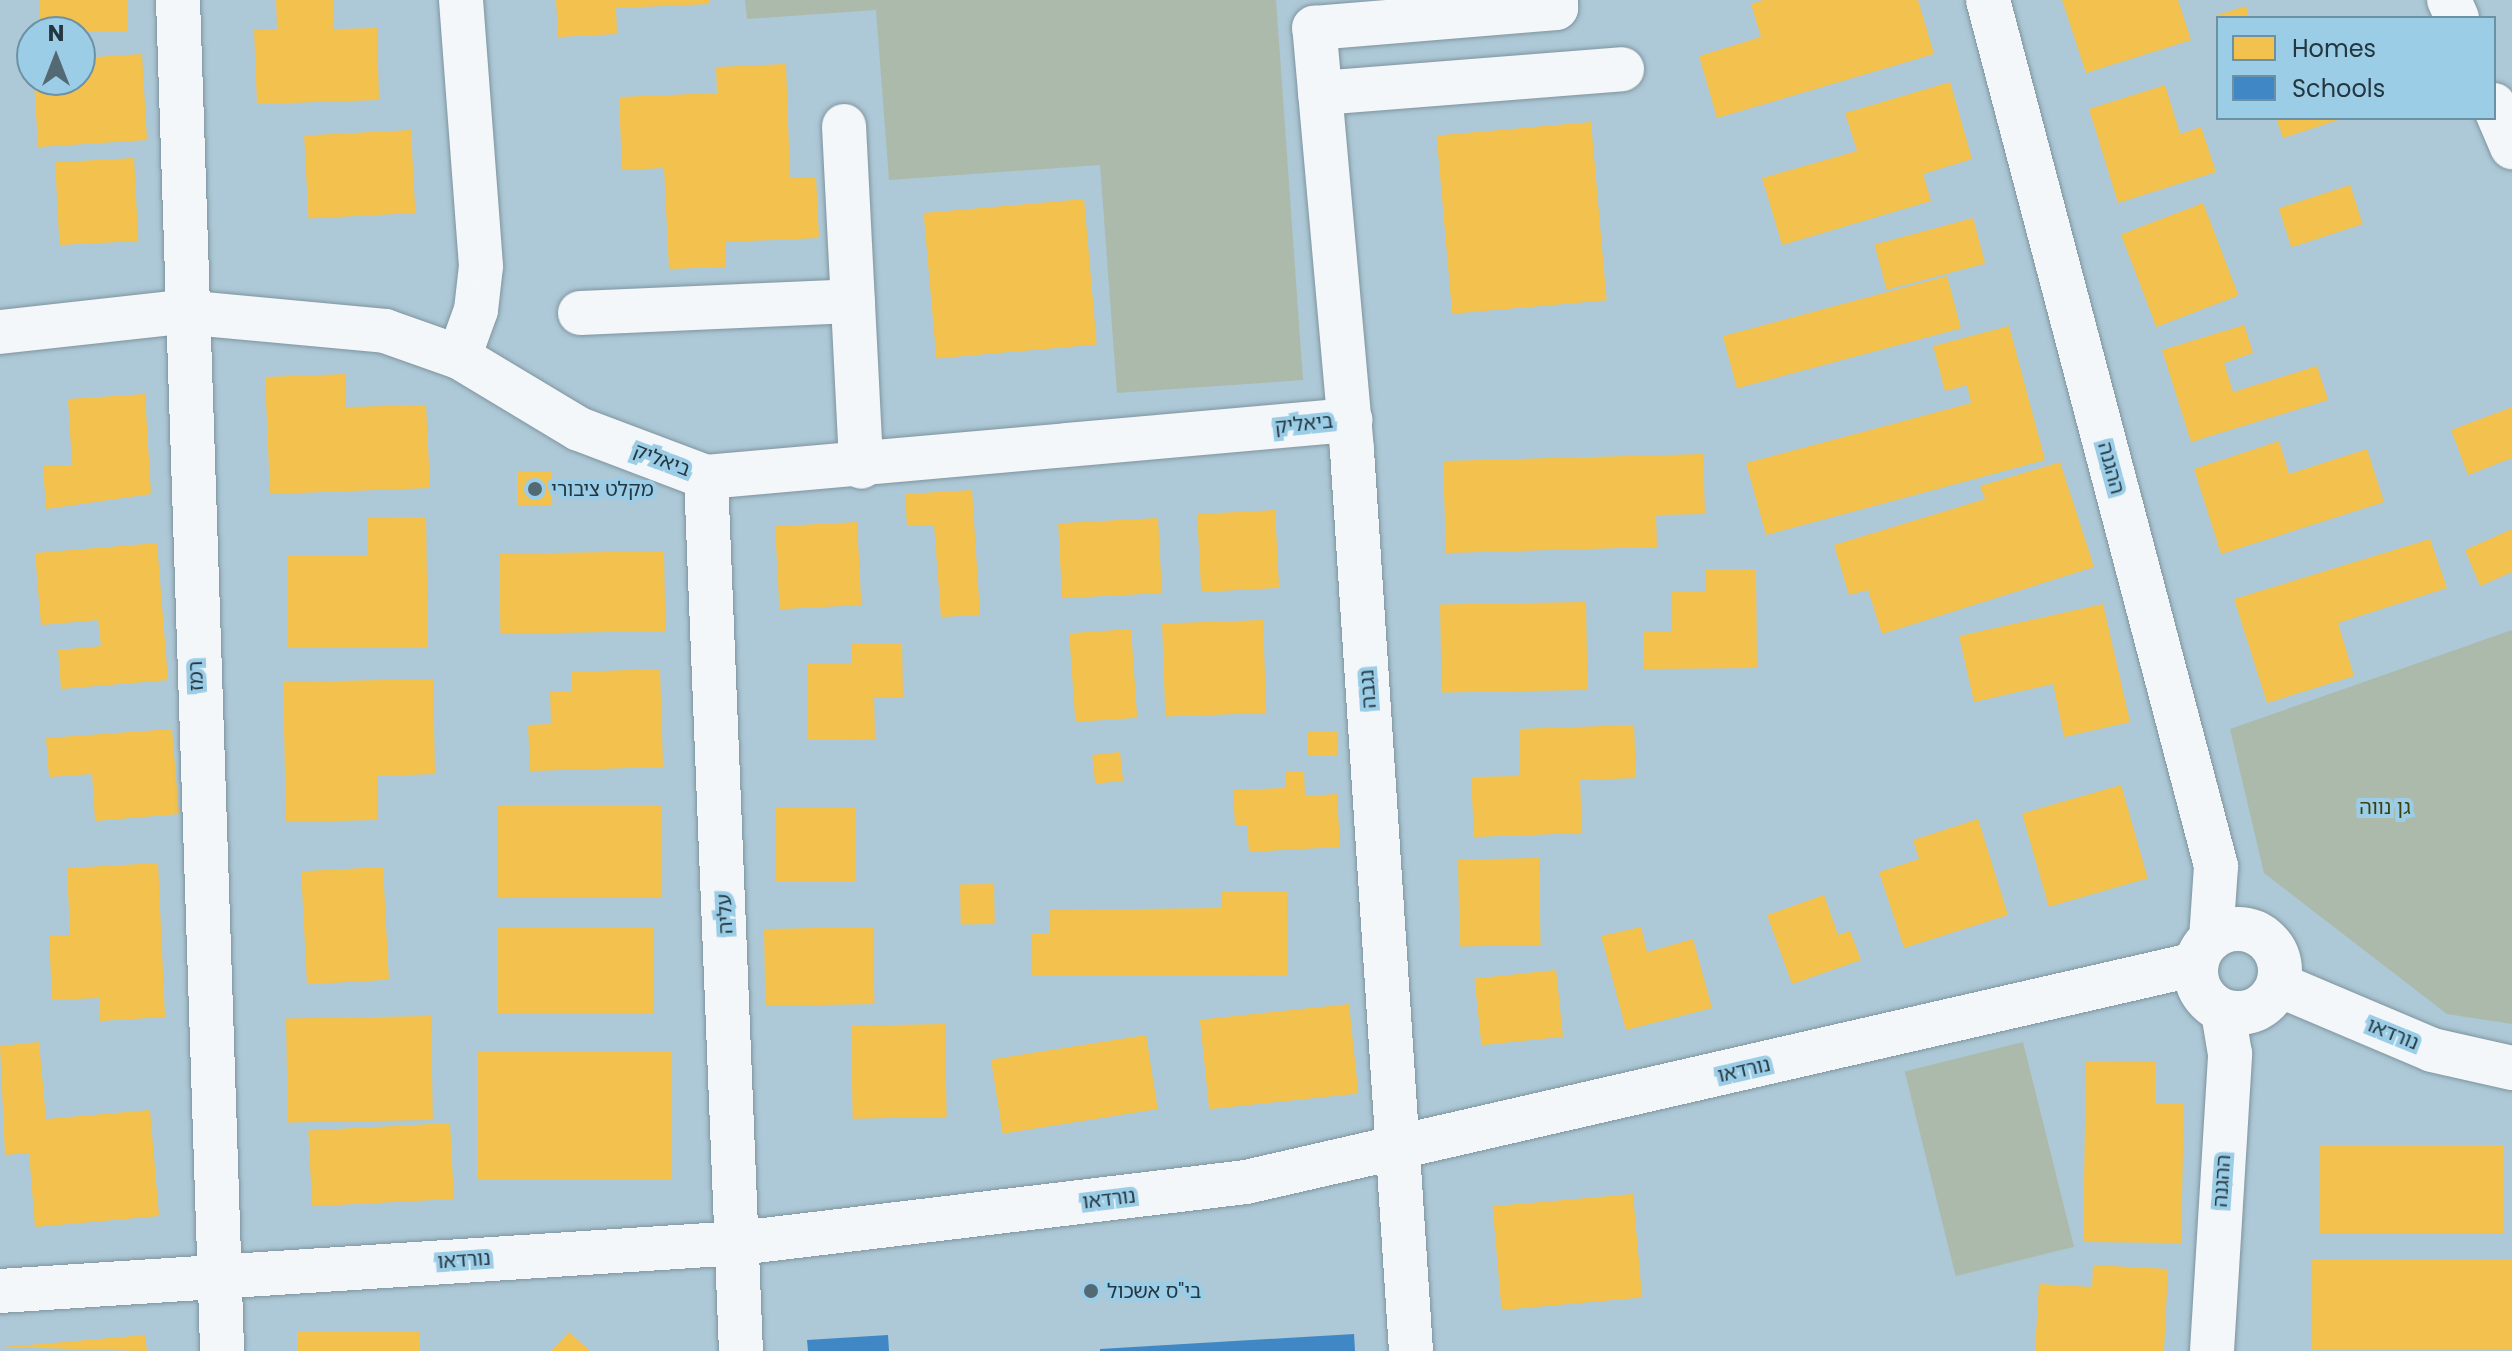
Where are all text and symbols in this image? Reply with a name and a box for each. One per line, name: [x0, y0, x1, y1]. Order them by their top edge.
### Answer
north arrow: [16, 16, 96, 96]
legend: [2216, 16, 2496, 120]
text: N: [48, 18, 64, 49]
text: Homes: [2292, 32, 2376, 65]
text: Schools: [2292, 72, 2385, 105]
street label: ביאליק: [1274, 409, 1334, 439]
street label: ביאליק: [630, 438, 694, 482]
street label: ההגנה: [2093, 439, 2129, 497]
place label: מקלט ציבורי: [551, 477, 654, 501]
marker: מקלט ציבורי: [526, 480, 544, 498]
street label: רמז: [183, 661, 209, 691]
street label: נגבה: [1355, 669, 1381, 709]
park label: גן נווה: [2359, 795, 2411, 819]
street label: עליה: [712, 893, 738, 935]
street label: נורדאו: [2364, 1013, 2422, 1055]
street label: נורדאו: [1715, 1052, 1773, 1088]
street label: ההגנה: [2208, 1154, 2236, 1208]
street label: נורדאו: [1081, 1184, 1137, 1214]
street label: נורדאו: [437, 1246, 491, 1274]
place label: בי"ס אשכול: [1107, 1279, 1202, 1303]
marker: בי"ס אשכול: [1082, 1282, 1100, 1300]

